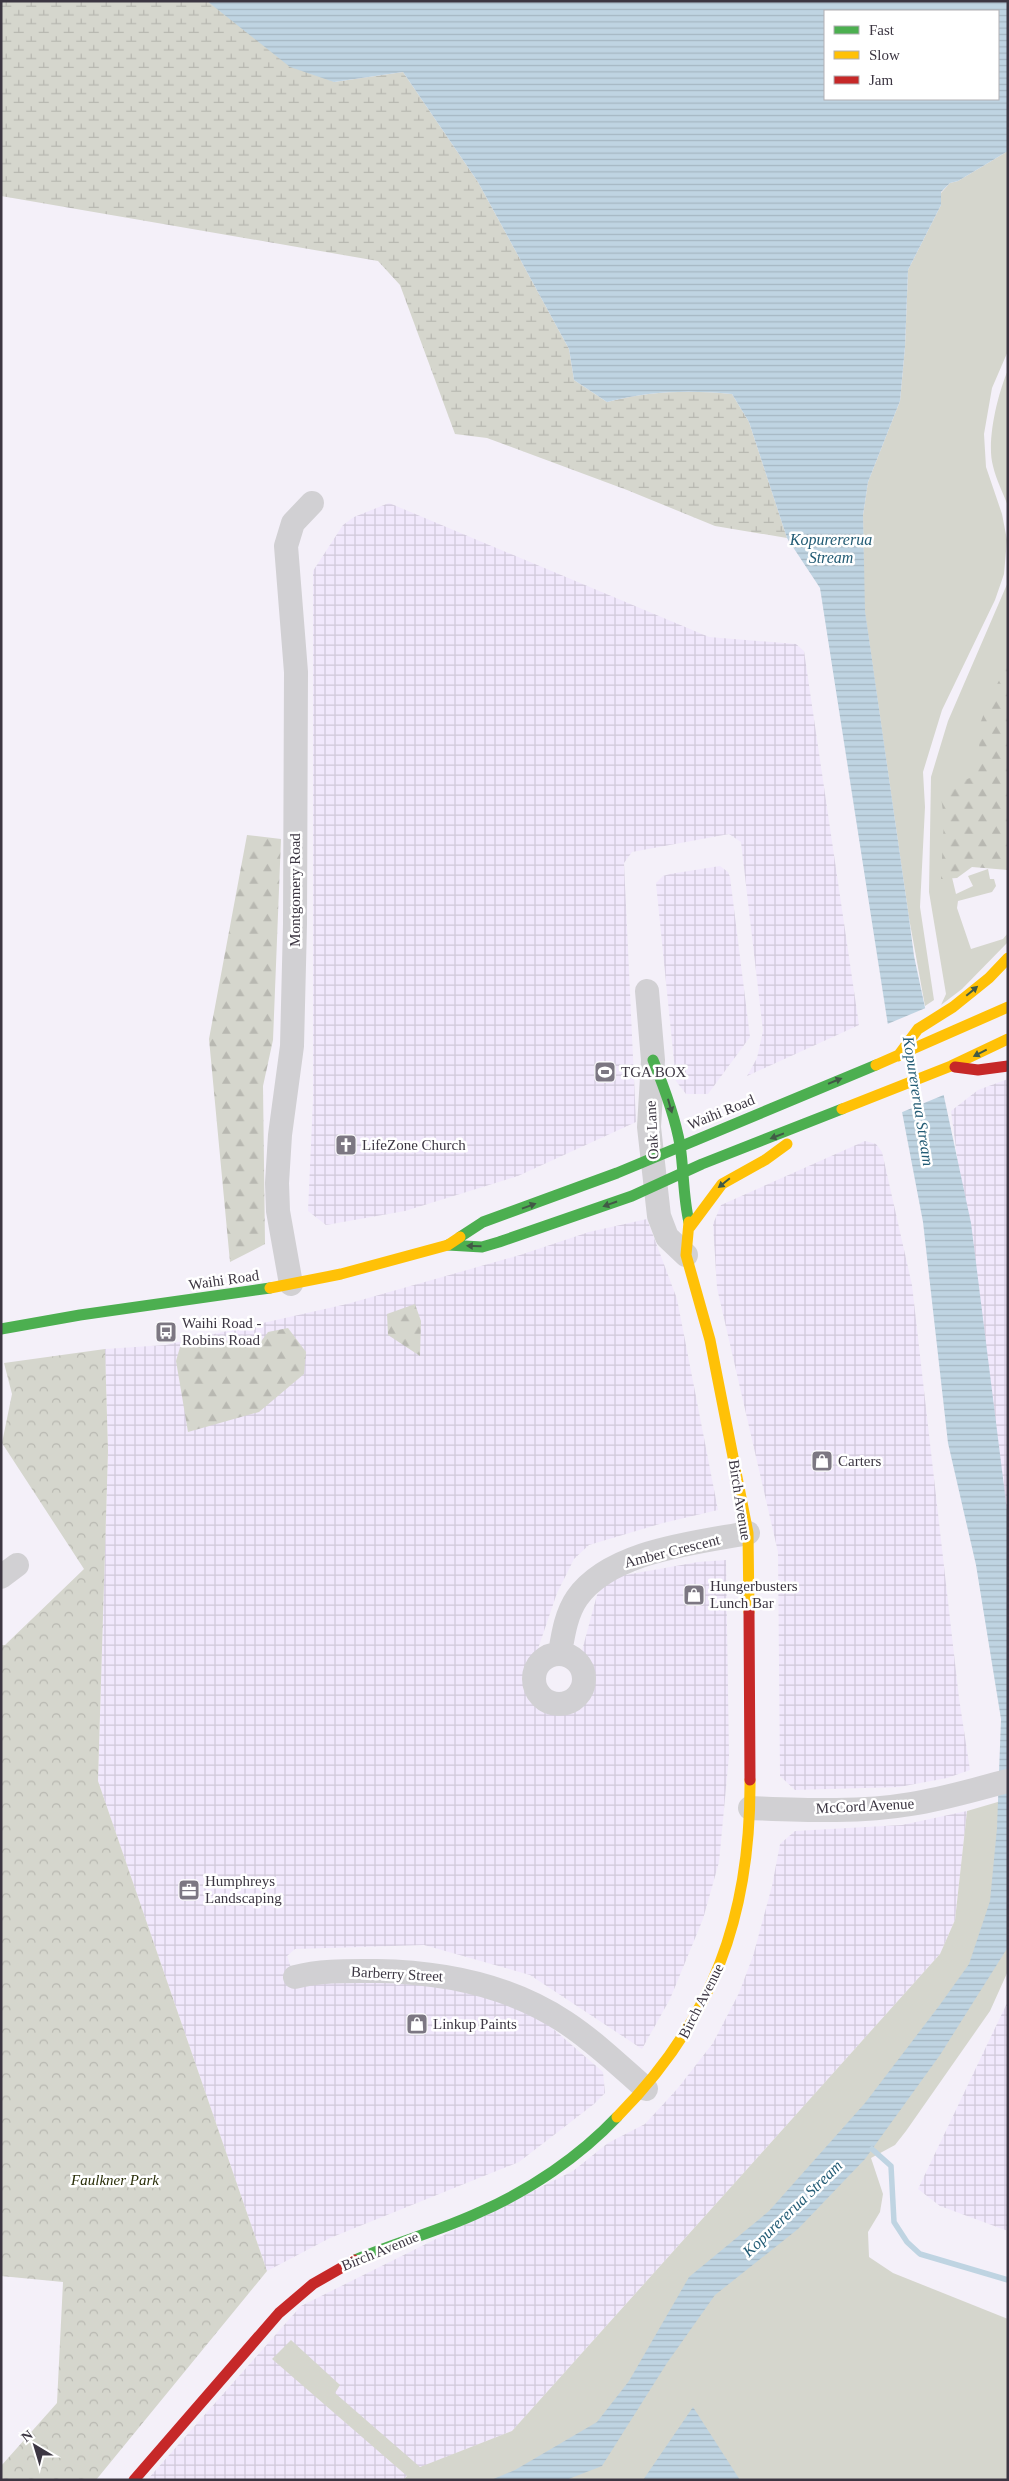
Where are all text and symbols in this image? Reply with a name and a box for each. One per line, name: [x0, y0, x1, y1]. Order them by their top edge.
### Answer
legend: [824, 10, 999, 100]
text: Fast: [869, 22, 895, 38]
text: Slow: [869, 47, 900, 63]
text: Jam: [869, 72, 893, 88]
water label: Kopurererua Stream: [789, 531, 872, 566]
street label: Montgomery Road: [287, 833, 303, 947]
one-way arrow: [966, 985, 978, 997]
water label: Kopurererua Stream: [899, 1034, 937, 1167]
one-way arrow: [973, 1049, 987, 1057]
sports icon: TGA BOX: [593, 1060, 617, 1084]
place label: TGA BOX: [621, 1064, 687, 1080]
one-way arrow: [828, 1077, 843, 1084]
street label: Waihi Road: [685, 1091, 757, 1133]
one-way arrow: [666, 1098, 674, 1113]
street label: Oak Lane: [642, 1100, 662, 1160]
one-way arrow: [769, 1132, 784, 1140]
church icon: LifeZone Church: [334, 1133, 358, 1157]
place label: LifeZone Church: [362, 1137, 466, 1153]
one-way arrow: [717, 1178, 730, 1189]
one-way arrow: [602, 1200, 617, 1208]
one-way arrow: [522, 1202, 537, 1210]
one-way arrow: [465, 1242, 481, 1250]
street label: Waihi Road: [188, 1267, 261, 1293]
place label: Waihi Road - Robins Road: [182, 1315, 262, 1348]
bus stop icon: Waihi Road - Robins Road: [154, 1320, 178, 1344]
shop icon: Carters: [810, 1449, 834, 1473]
place label: Carters: [838, 1453, 881, 1469]
street label: Birch Avenue: [726, 1458, 754, 1542]
street label: Amber Crescent: [623, 1531, 722, 1571]
place label: Hungerbusters Lunch Bar: [710, 1578, 798, 1611]
shop icon: Hungerbusters Lunch Bar: [682, 1583, 706, 1607]
street label: McCord Avenue: [815, 1795, 915, 1817]
place label: Humphreys Landscaping: [205, 1873, 282, 1906]
office icon: Humphreys Landscaping: [177, 1878, 201, 1902]
street label: Birch Avenue: [675, 1961, 727, 2041]
street label: Barberry Street: [351, 1964, 444, 1984]
shop icon: Linkup Paints: [405, 2012, 429, 2036]
place label: Linkup Paints: [433, 2016, 517, 2032]
water label: Kopurererua Stream: [739, 2157, 846, 2261]
park label: Faulkner Park: [70, 2172, 159, 2188]
street label: Birch Avenue: [339, 2228, 421, 2274]
north arrow: [10, 2421, 60, 2471]
text: N: [19, 2427, 36, 2445]

